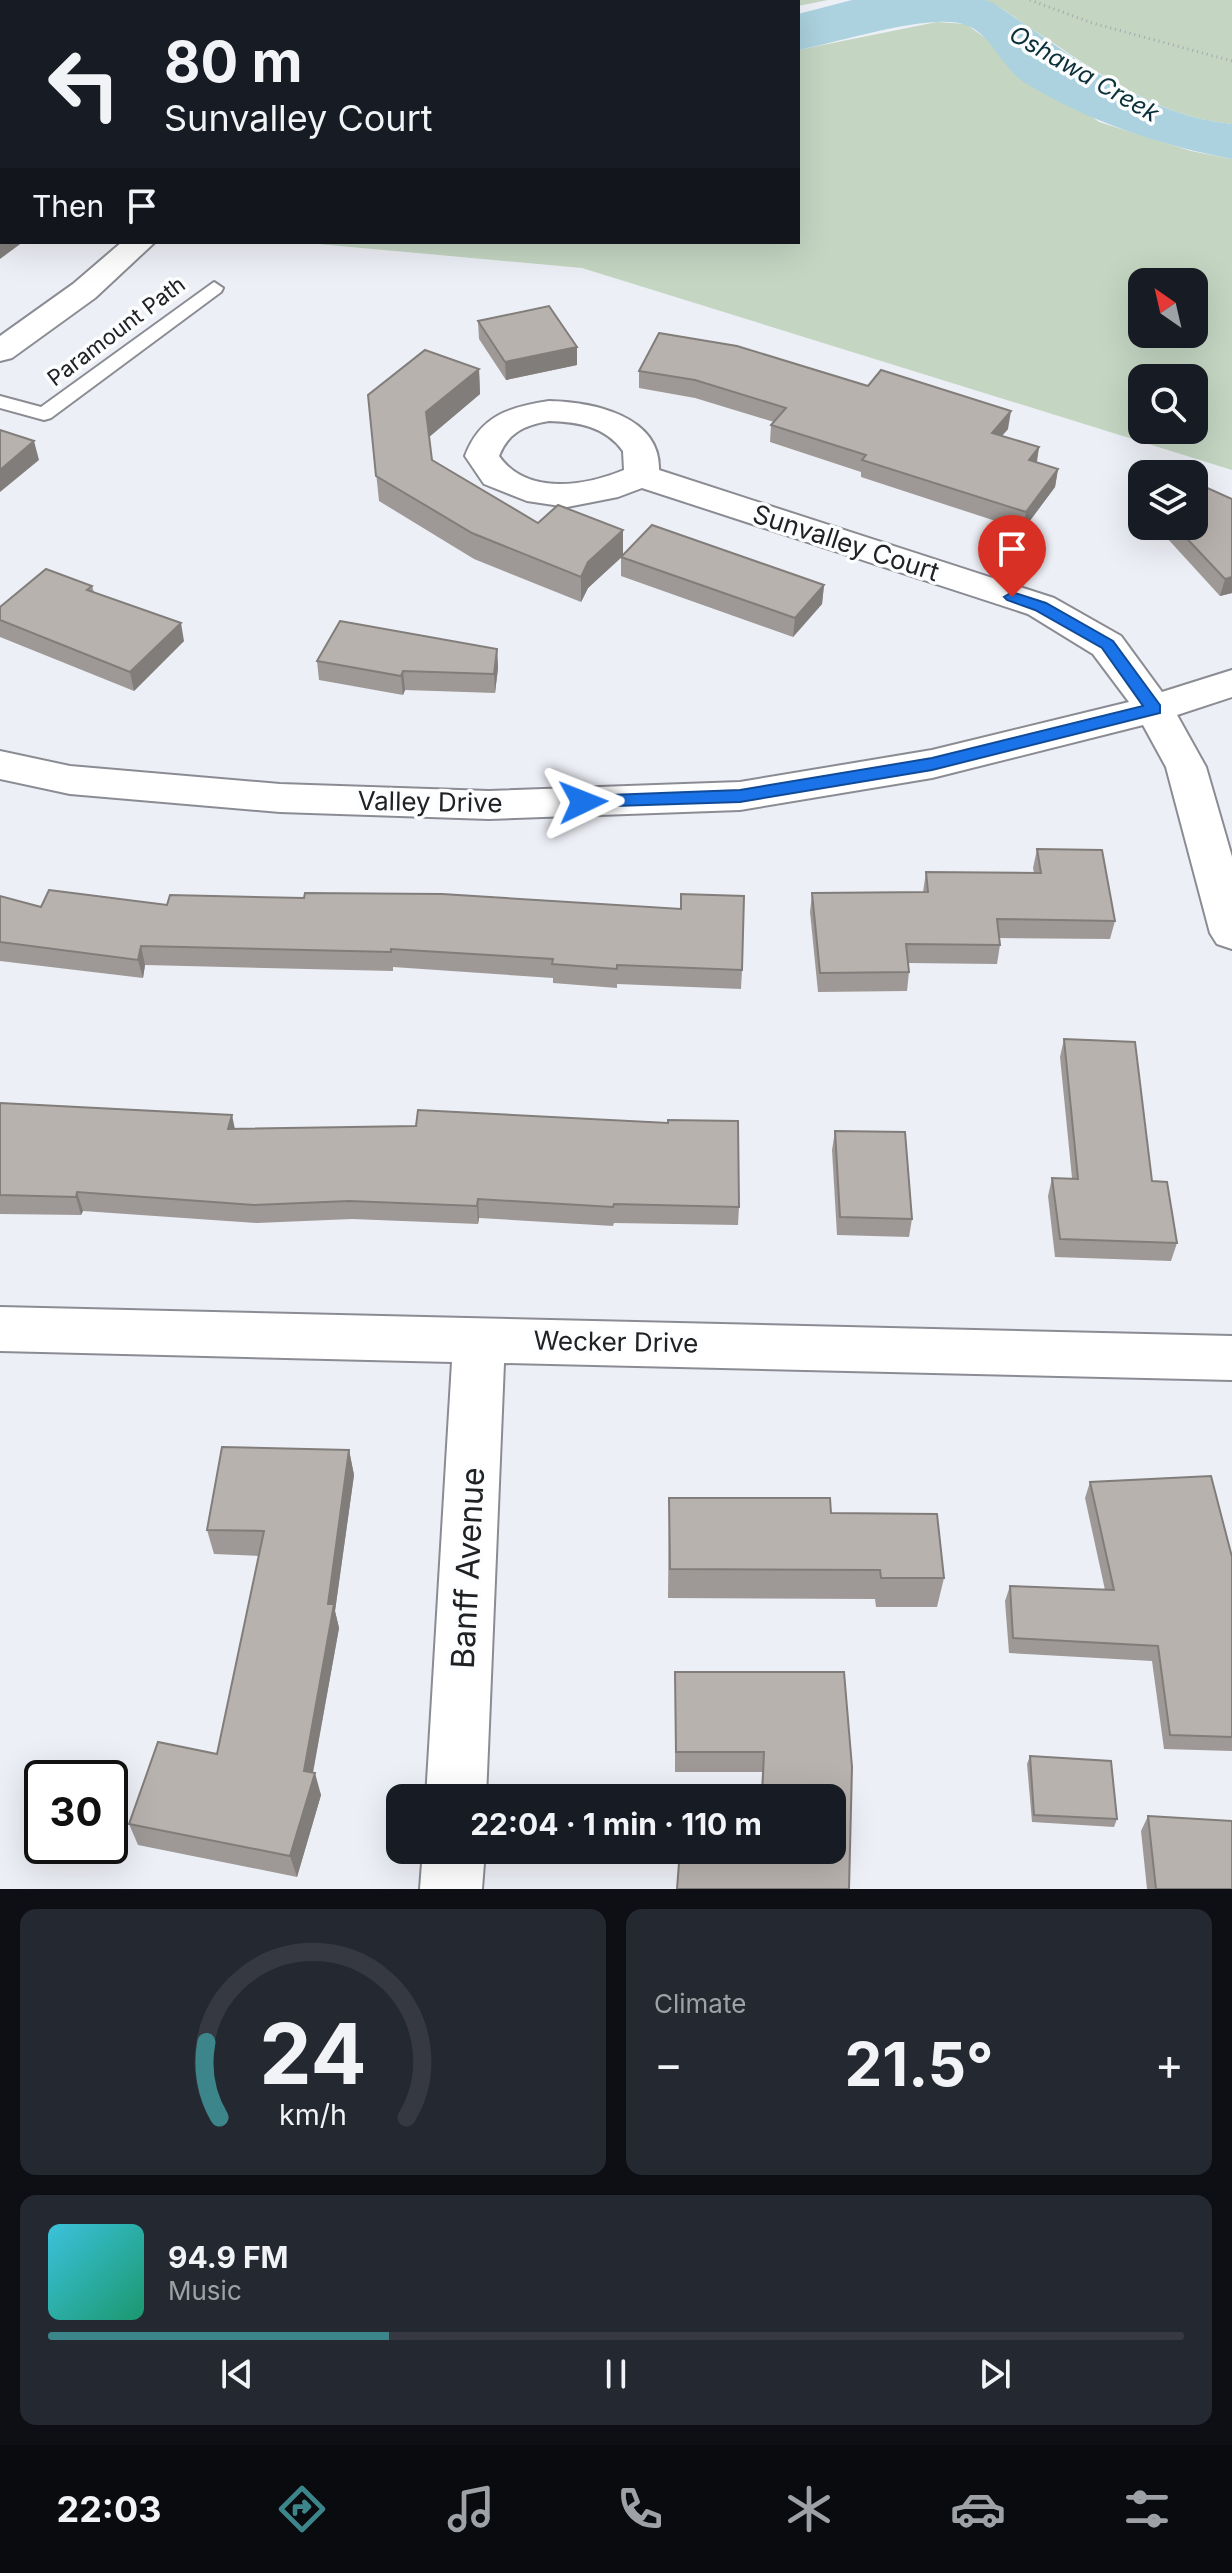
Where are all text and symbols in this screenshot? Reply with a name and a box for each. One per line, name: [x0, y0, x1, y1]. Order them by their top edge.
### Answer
water label: Oshawa Creek: [1004, 19, 1165, 128]
text: 80 m: [164, 28, 303, 96]
icon: left: [32, 32, 136, 136]
text: Sunvalley Court: [164, 96, 433, 140]
icon: arrive: [120, 184, 164, 228]
text: Then: [32, 188, 104, 224]
north arrow: [1128, 268, 1208, 348]
map controls: [1128, 268, 1208, 540]
street label: Paramount Path: [42, 271, 190, 391]
button: search: [1128, 364, 1208, 444]
button: layers: [1128, 460, 1208, 540]
street label: Sunvalley Court: [749, 498, 943, 587]
pin: [978, 515, 1046, 597]
icon: arrive: [990, 527, 1034, 571]
position arrow: [541, 760, 625, 844]
street label: Valley Drive: [357, 785, 503, 818]
street label: Wecker Drive: [533, 1325, 699, 1358]
street label: Banff Avenue: [443, 1466, 492, 1670]
speed limit sign: 30: [24, 1760, 128, 1864]
text: 22:04 · 1 min · 110 m: [470, 1806, 762, 1842]
text: Climate: [654, 1988, 746, 2019]
text: 24: [259, 2003, 367, 2104]
text: 21.5°: [845, 2028, 993, 2100]
text: −: [654, 2037, 683, 2091]
text: +: [1155, 2037, 1184, 2091]
text: km/h: [279, 2097, 347, 2132]
text: 94.9 FM: [168, 2239, 289, 2275]
text: Music: [168, 2275, 242, 2306]
icon: previous: [215, 2352, 259, 2396]
icon: pause: [594, 2352, 638, 2396]
icon: next: [973, 2352, 1017, 2396]
icon: directions: [274, 2481, 330, 2537]
icon: music: [443, 2481, 499, 2537]
icon: phone: [612, 2481, 668, 2537]
icon: climate: [781, 2481, 837, 2537]
icon: car: [950, 2481, 1006, 2537]
icon: filters: [1119, 2481, 1175, 2537]
text: 22:03: [57, 2487, 161, 2531]

